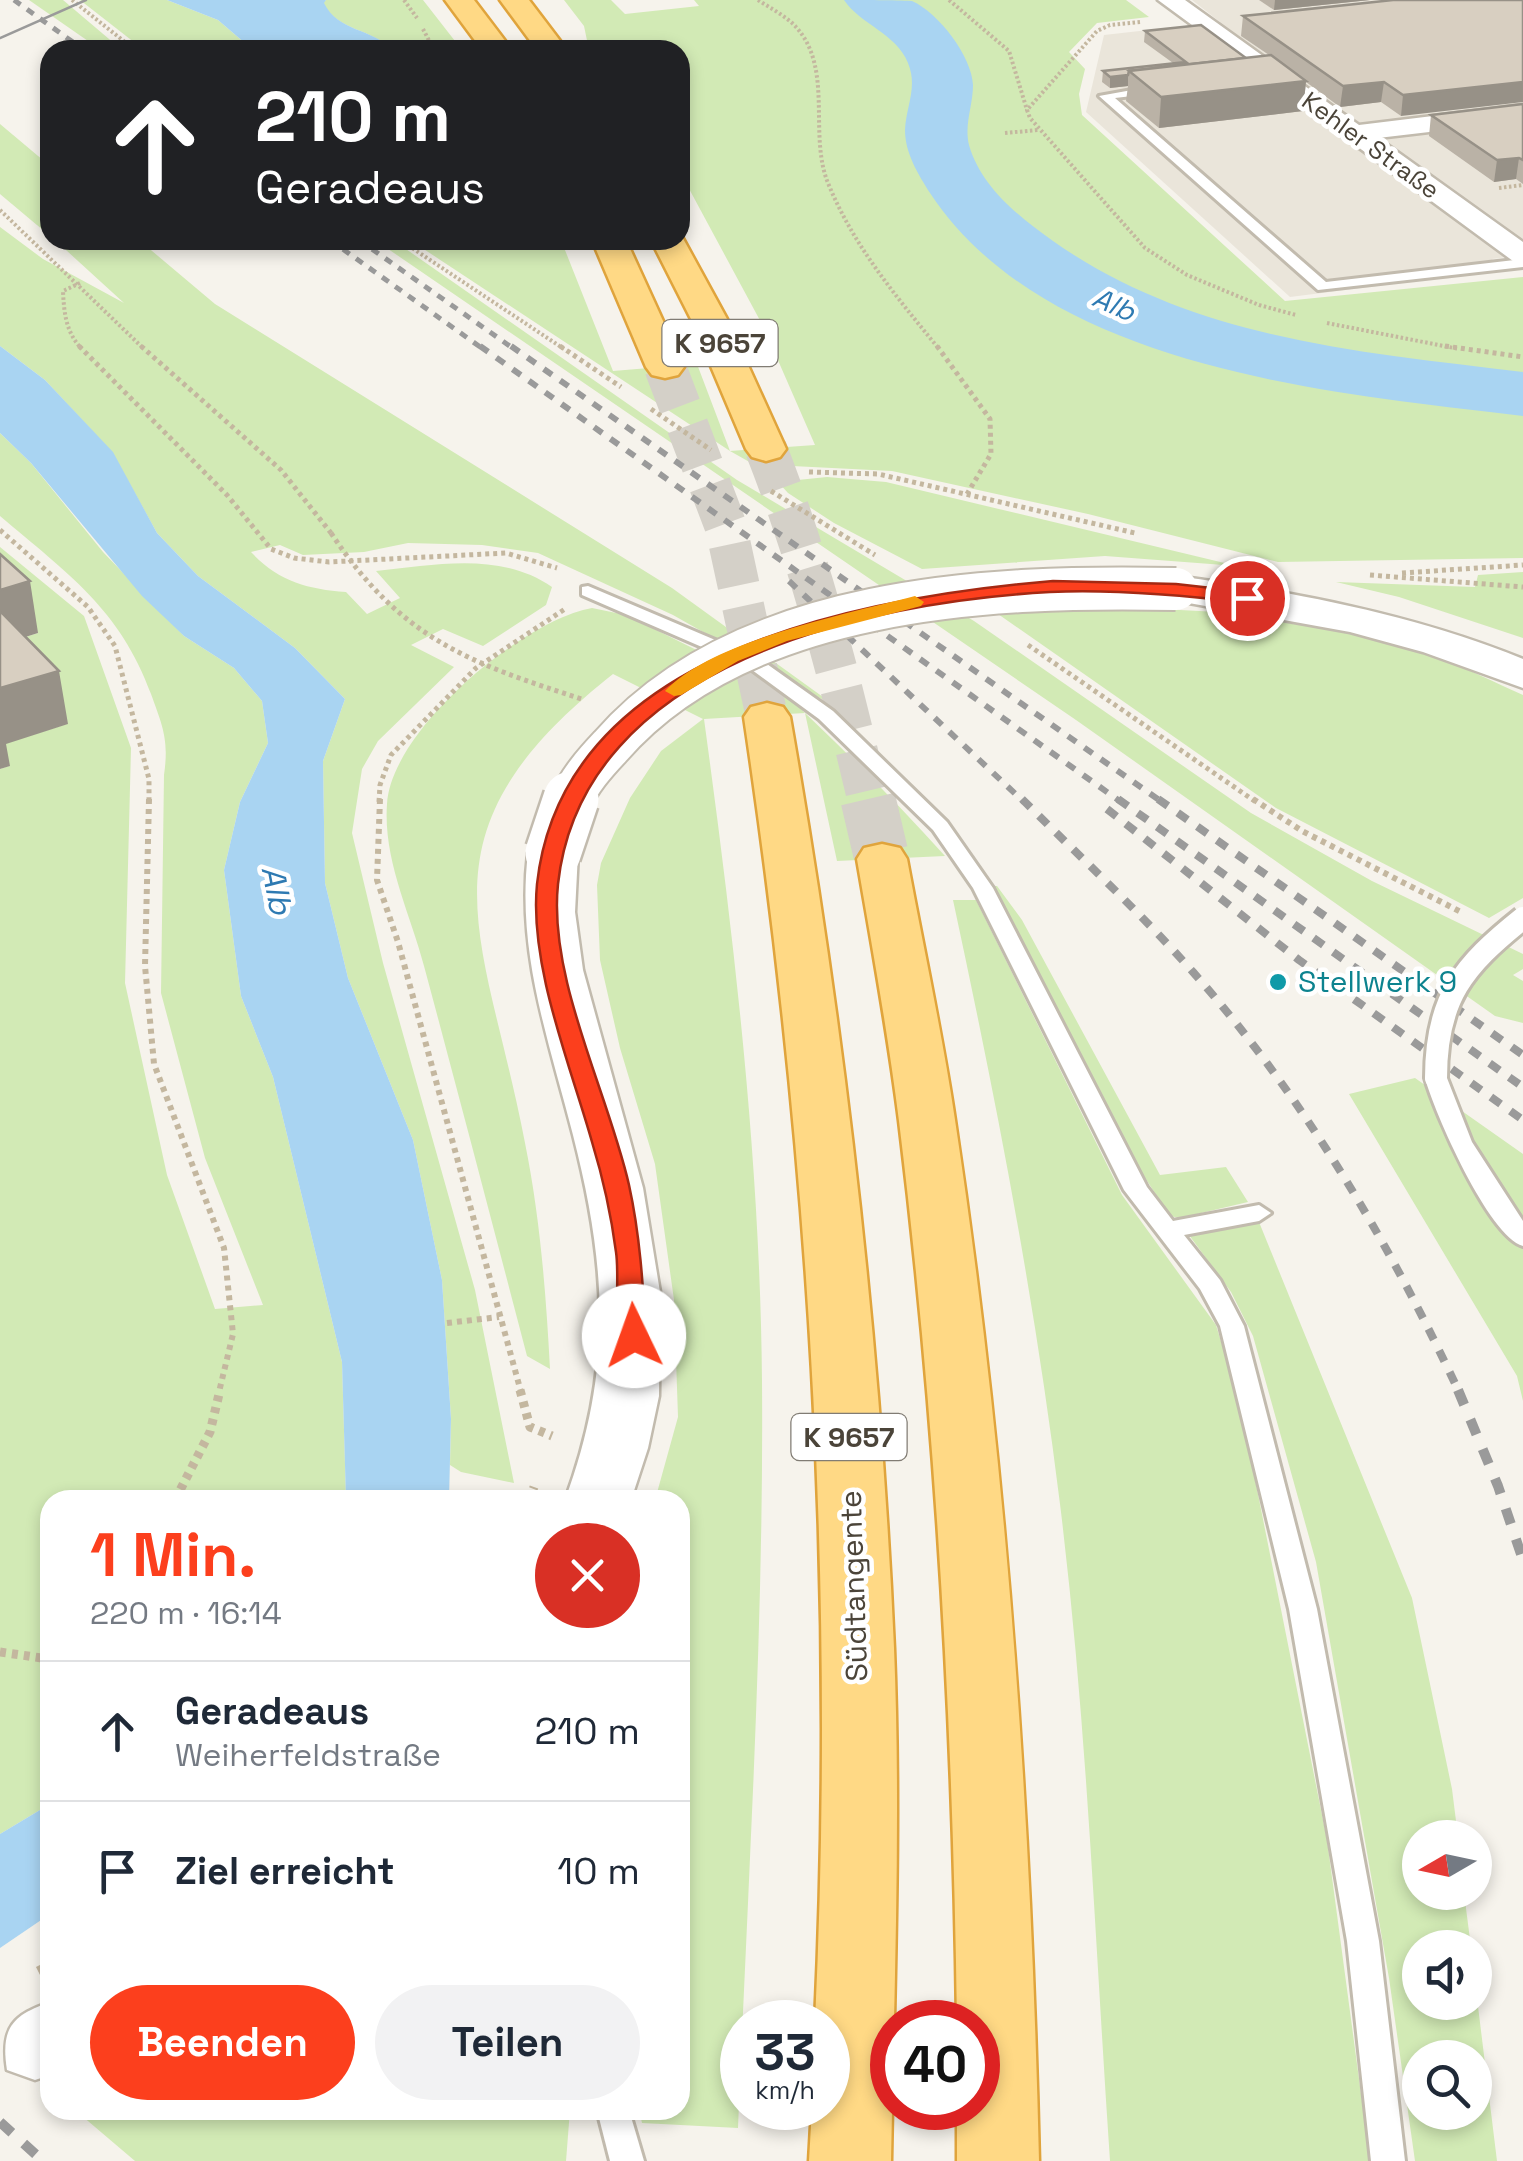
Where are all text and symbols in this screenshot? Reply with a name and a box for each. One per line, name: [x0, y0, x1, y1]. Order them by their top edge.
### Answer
text: 210 m: [255, 72, 451, 161]
icon: ahead: [90, 80, 220, 210]
street label: Kehler Straße: [1296, 84, 1446, 206]
text: Geradeaus: [255, 159, 485, 216]
water label: Alb: [1087, 279, 1142, 329]
road number: K 9657: [662, 320, 778, 366]
pin: [1205, 556, 1290, 641]
icon: arrive: [1220, 571, 1275, 626]
water label: Alb: [253, 862, 302, 919]
place label: Stellwerk 9: [1298, 962, 1457, 1001]
marker: Stellwerk 9: [1267, 971, 1289, 993]
position arrow: [582, 1284, 686, 1388]
road number: K 9657: [792, 1414, 906, 1460]
street label: Südtangente: [831, 1490, 876, 1682]
text: 1 Min.: [90, 1517, 256, 1594]
button: close: [535, 1523, 640, 1628]
text: 220 m · 16:14: [90, 1593, 282, 1633]
text: Geradeaus: [175, 1687, 369, 1735]
icon: ahead: [90, 1704, 145, 1759]
text: 210 m: [534, 1707, 640, 1755]
text: Weiherfeldstraße: [175, 1735, 441, 1775]
north arrow: [1402, 1820, 1492, 1910]
map controls: [1402, 1820, 1492, 2130]
icon: arrive: [90, 1844, 145, 1899]
text: Ziel erreicht: [175, 1847, 395, 1895]
text: 10 m: [557, 1847, 640, 1895]
button: sound: [1402, 1930, 1492, 2020]
button: Beenden: [90, 1985, 355, 2100]
button: Teilen: [375, 1985, 640, 2100]
speed limit sign: 40: [870, 2000, 1000, 2130]
text: 33: [755, 2021, 815, 2085]
button: search: [1402, 2040, 1492, 2130]
text: km/h: [755, 2074, 815, 2106]

